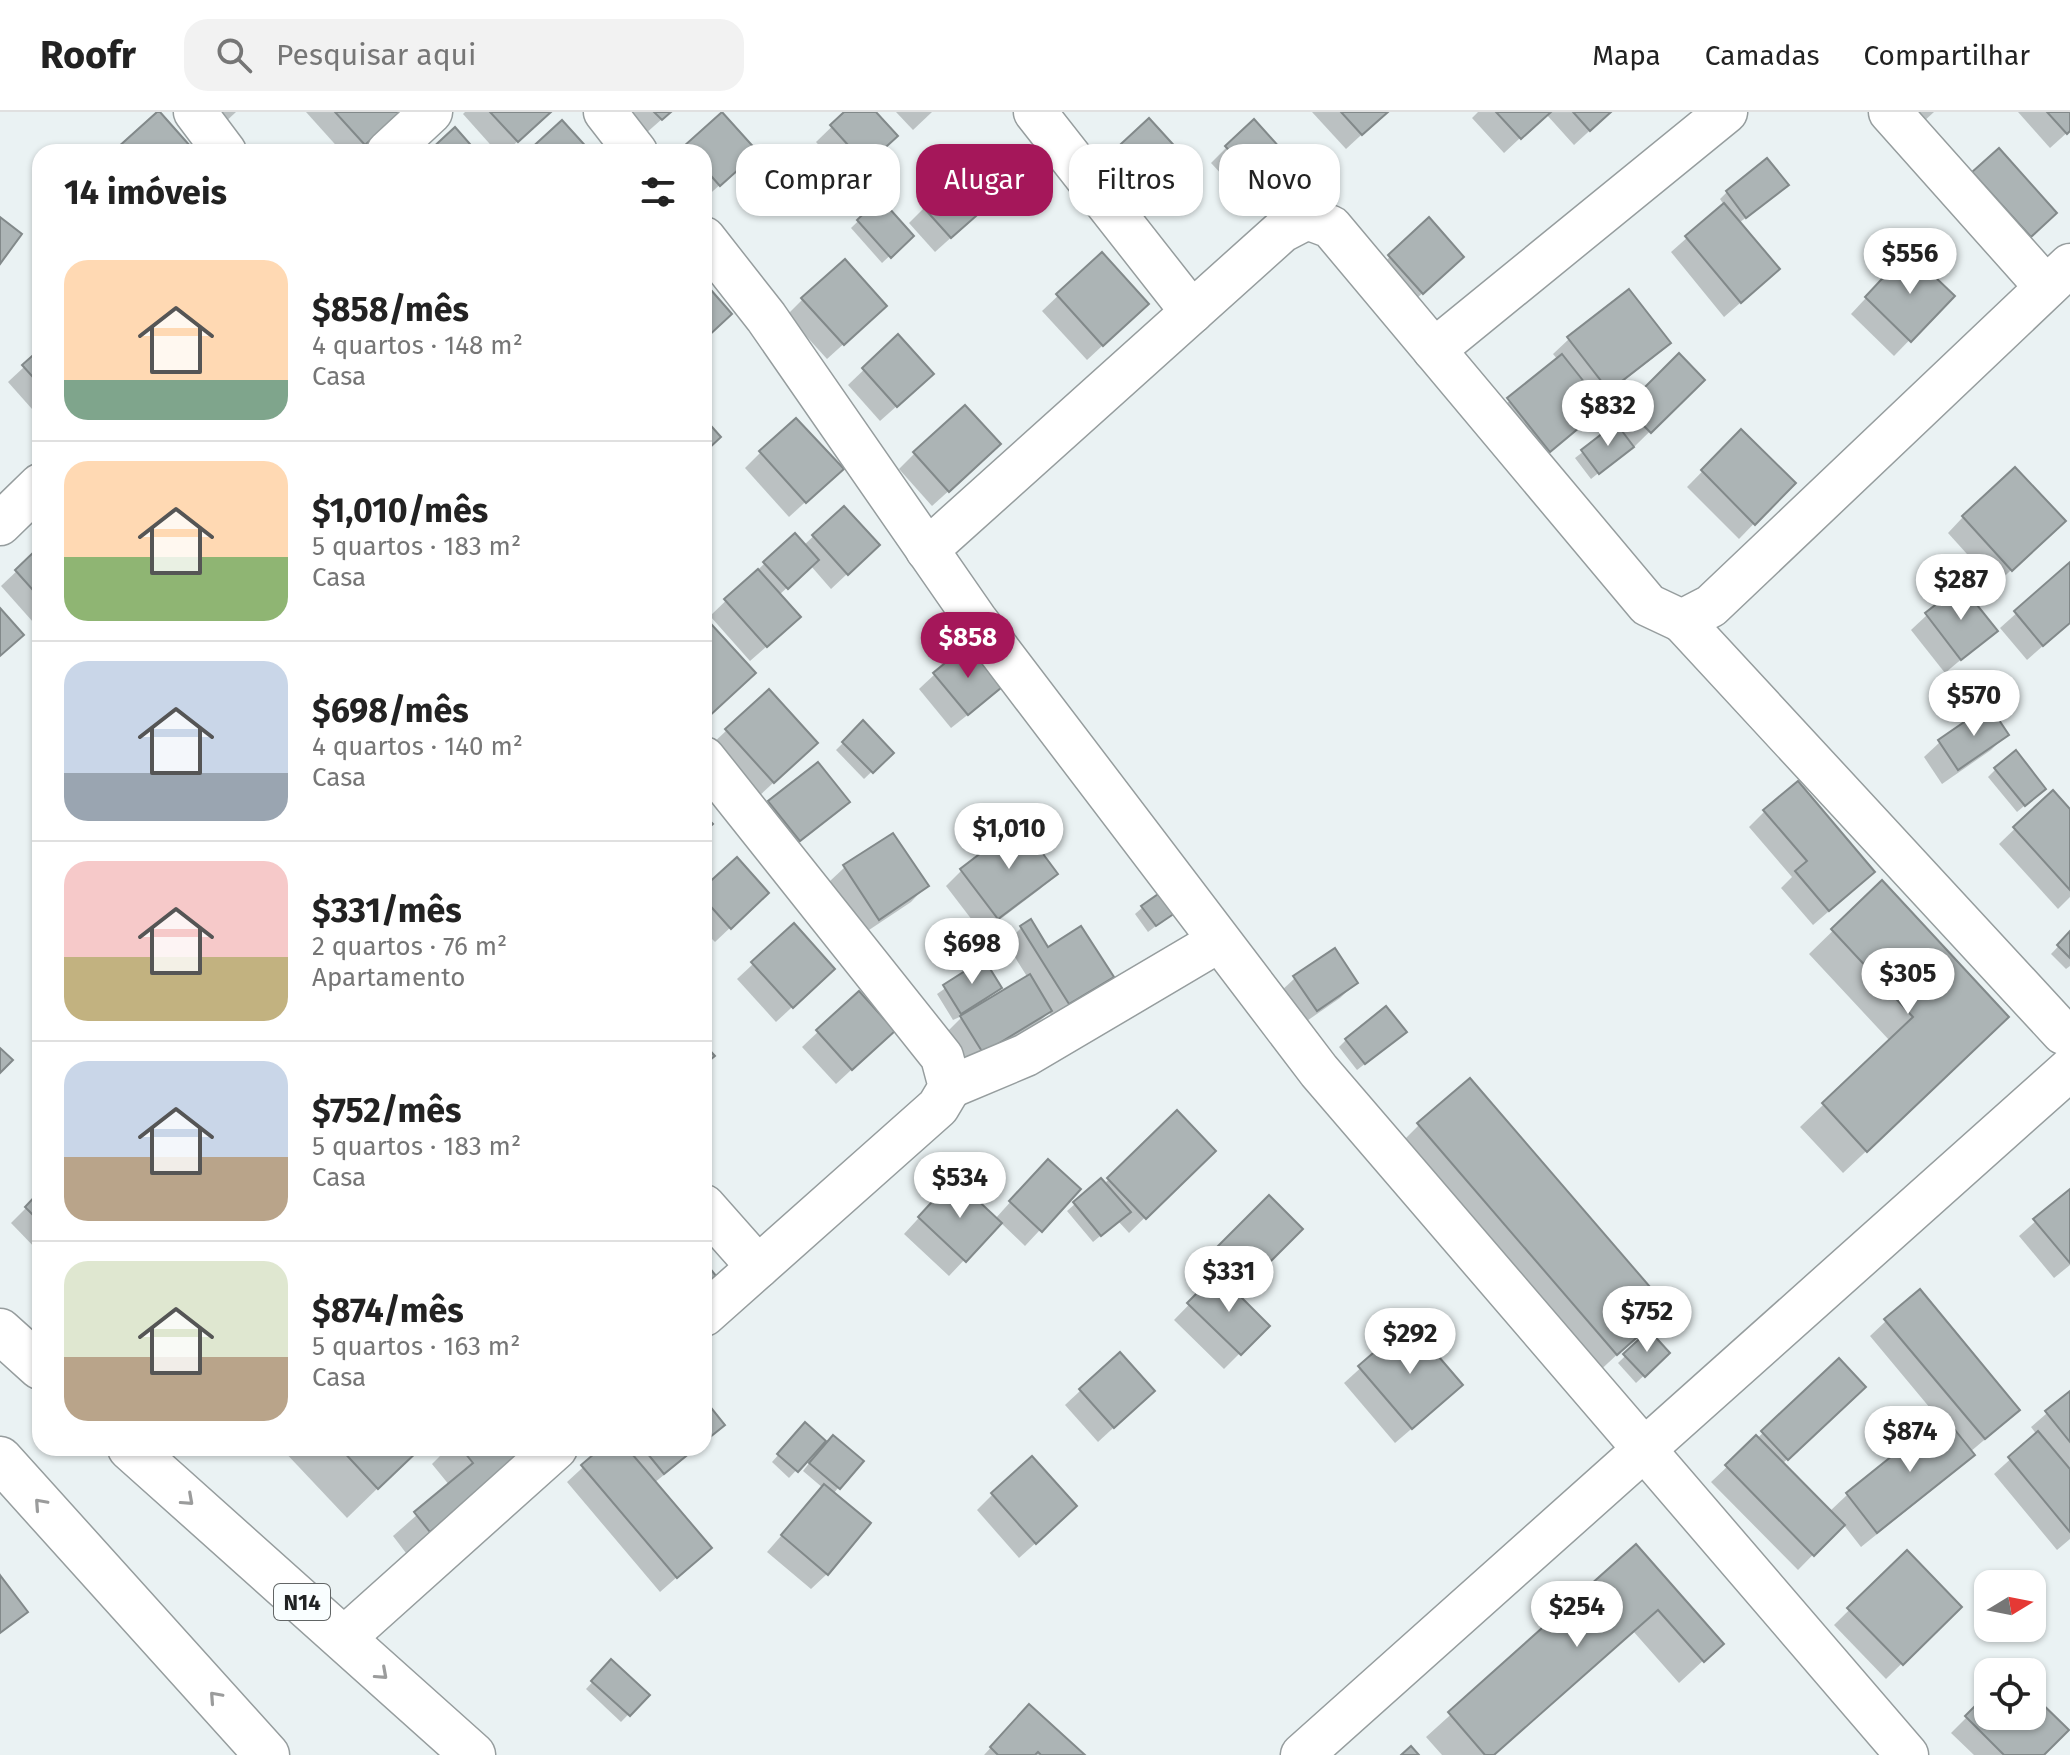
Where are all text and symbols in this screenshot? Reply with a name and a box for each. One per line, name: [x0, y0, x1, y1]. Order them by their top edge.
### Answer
search box: [184, 19, 744, 91]
text: Roofr: [40, 32, 136, 78]
icon: search: [212, 33, 256, 77]
text: Pesquisar aqui: [276, 37, 477, 73]
text: Mapa: [1592, 39, 1661, 72]
text: Camadas: [1705, 39, 1819, 72]
text: Compartilhar: [1863, 39, 2030, 72]
chip: Comprar: [736, 144, 900, 216]
chip: Alugar: [916, 144, 1053, 216]
chip: Filtros: [1069, 144, 1203, 216]
chip: Novo: [1219, 144, 1340, 216]
icon: filters: [636, 170, 680, 214]
text: 14 imóveis: [64, 172, 227, 213]
pin: $556: [1863, 228, 1957, 296]
text: $556: [1882, 238, 1938, 269]
text: $858/mês: [312, 289, 469, 330]
icon: home: [128, 292, 224, 388]
text: 4 quartos · 148 m²: [312, 330, 523, 361]
text: Casa: [312, 361, 366, 392]
pin: $832: [1561, 380, 1655, 448]
text: $832: [1580, 390, 1636, 421]
text: $1,010/mês: [312, 490, 488, 531]
icon: home: [128, 493, 224, 589]
text: 5 quartos · 183 m²: [312, 531, 521, 562]
pin: $287: [1914, 554, 2008, 622]
text: Casa: [312, 562, 366, 593]
text: $287: [1934, 564, 1988, 595]
pin: $858: [921, 612, 1015, 680]
text: $858: [939, 622, 997, 653]
pin: $570: [1927, 670, 2021, 738]
text: $570: [1947, 680, 2001, 711]
text: $698/mês: [312, 690, 469, 731]
icon: home: [128, 693, 224, 789]
text: 4 quartos · 140 m²: [312, 731, 523, 762]
text: Casa: [312, 762, 366, 793]
pin: $1,010: [944, 803, 1074, 871]
text: $1,010: [972, 813, 1046, 844]
text: $331/mês: [312, 890, 462, 931]
icon: home: [128, 893, 224, 989]
pin: $698: [925, 918, 1019, 986]
text: $698: [943, 928, 1001, 959]
text: 2 quartos · 76 m²: [312, 931, 507, 962]
pin: $305: [1861, 948, 1955, 1016]
text: $305: [1880, 958, 1936, 989]
text: Apartamento: [312, 962, 465, 993]
text: $752/mês: [312, 1090, 461, 1131]
icon: home: [128, 1093, 224, 1189]
text: 5 quartos · 183 m²: [312, 1131, 521, 1162]
pin: $534: [913, 1152, 1007, 1220]
text: Casa: [312, 1162, 366, 1193]
text: $534: [932, 1162, 988, 1193]
pin: $331: [1182, 1246, 1276, 1314]
text: $331: [1203, 1256, 1255, 1287]
pin: $752: [1600, 1286, 1694, 1354]
text: $874/mês: [312, 1290, 464, 1331]
icon: home: [128, 1293, 224, 1389]
text: $752: [1621, 1296, 1673, 1327]
pin: $292: [1363, 1308, 1457, 1376]
text: $292: [1383, 1318, 1437, 1349]
text: 5 quartos · 163 m²: [312, 1331, 520, 1362]
text: Casa: [312, 1362, 366, 1393]
pin: $874: [1863, 1406, 1957, 1474]
text: $874: [1883, 1416, 1937, 1447]
one-way arrow: [179, 1490, 194, 1505]
one-way arrow: [35, 1499, 50, 1513]
north arrow: [1974, 1570, 2046, 1642]
map controls: [1974, 1570, 2046, 1730]
pin: $254: [1530, 1581, 1624, 1649]
road number: N14: [274, 1584, 330, 1620]
text: $254: [1549, 1591, 1605, 1622]
button: locate: [1974, 1658, 2046, 1730]
one-way arrow: [372, 1664, 387, 1678]
one-way arrow: [209, 1692, 224, 1706]

